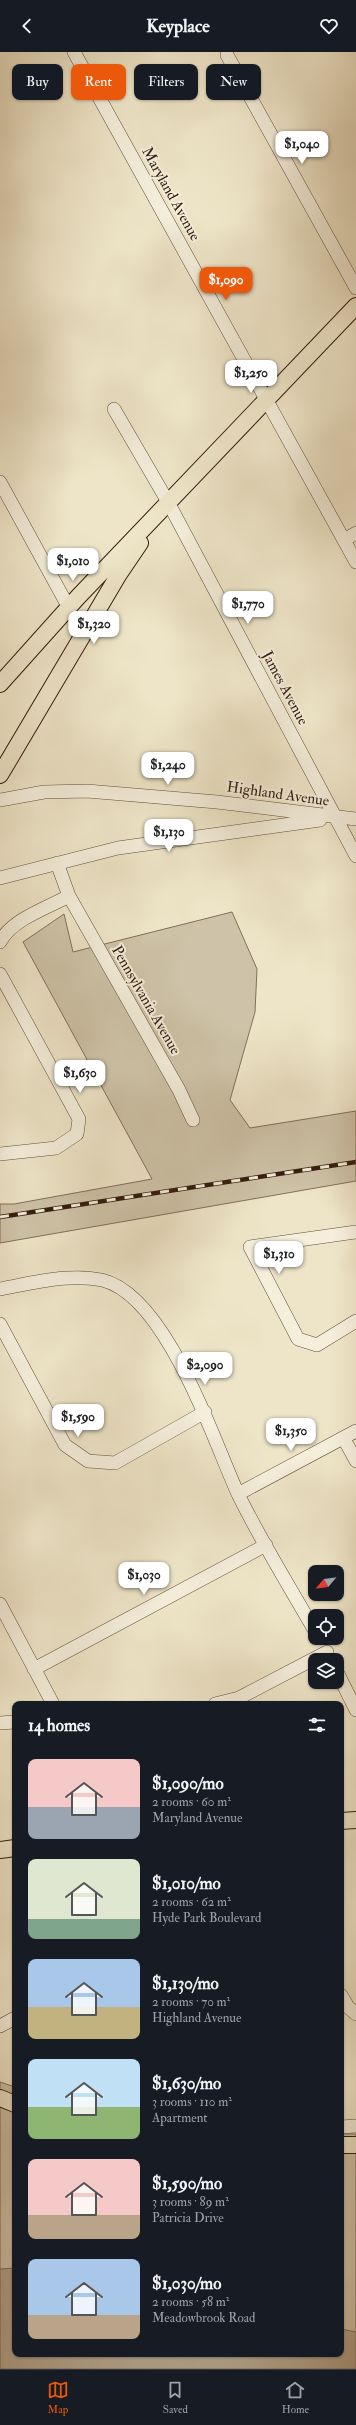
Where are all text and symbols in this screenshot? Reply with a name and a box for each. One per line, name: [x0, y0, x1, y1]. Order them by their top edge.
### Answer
icon: back: [16, 15, 38, 37]
text: Keyplace: [146, 15, 210, 38]
icon: heart: [318, 15, 340, 37]
chip: Buy: [12, 64, 63, 100]
chip: Rent: [71, 64, 126, 100]
chip: Filters: [134, 64, 198, 100]
chip: New: [206, 64, 261, 100]
pin: $1,040: [269, 131, 335, 165]
text: $1,040: [284, 136, 320, 152]
street label: Maryland Avenue: [137, 144, 205, 244]
pin: $1,090: [193, 267, 259, 301]
text: $1,090: [208, 272, 244, 288]
pin: $1,250: [218, 360, 284, 394]
text: $1,250: [234, 365, 268, 381]
pin: $1,010: [40, 548, 106, 582]
text: $1,010: [57, 553, 89, 569]
pin: $1,770: [215, 591, 281, 625]
text: $1,770: [231, 596, 265, 612]
pin: $1,320: [61, 611, 127, 645]
text: $1,320: [77, 616, 111, 632]
street label: James Avenue: [256, 647, 313, 729]
pin: $1,240: [135, 752, 201, 786]
text: $1,240: [150, 757, 186, 773]
street label: Highland Avenue: [226, 777, 330, 811]
pin: $1,130: [136, 819, 202, 853]
text: $1,130: [153, 824, 185, 840]
street label: Pennsylvania Avenue: [107, 942, 185, 1058]
pin: $1,630: [47, 1060, 113, 1094]
text: $1,630: [63, 1065, 97, 1081]
pin: $1,310: [246, 1241, 312, 1275]
text: $1,310: [263, 1246, 295, 1262]
pin: $2,090: [172, 1352, 238, 1386]
text: $2,090: [186, 1357, 224, 1373]
pin: $1,590: [45, 1404, 111, 1438]
text: $1,590: [61, 1409, 95, 1425]
pin: $1,350: [258, 1418, 324, 1452]
text: $1,350: [275, 1423, 307, 1439]
pin: $1,030: [111, 1562, 177, 1596]
north arrow: [308, 1565, 344, 1601]
map controls: [308, 1565, 344, 1689]
text: $1,030: [127, 1567, 161, 1583]
button: locate: [308, 1609, 344, 1645]
button: layers: [308, 1653, 344, 1689]
icon: filters: [306, 1714, 328, 1736]
text: 14 homes: [28, 1715, 90, 1736]
text: $1,090/mo: [152, 1773, 224, 1794]
icon: home: [60, 1775, 108, 1823]
text: 2 rooms · 60 m²: [152, 1794, 231, 1810]
text: Maryland Avenue: [152, 1810, 242, 1826]
text: $1,010/mo: [152, 1873, 221, 1894]
icon: home: [60, 1875, 108, 1923]
text: 2 rooms · 62 m²: [152, 1894, 231, 1910]
text: Hyde Park Boulevard: [152, 1910, 261, 1926]
text: $1,130/mo: [152, 1973, 219, 1994]
icon: home: [60, 1975, 108, 2023]
text: 2 rooms · 70 m²: [152, 1994, 230, 2010]
text: Highland Avenue: [152, 2010, 241, 2026]
text: $1,630/mo: [152, 2073, 221, 2094]
icon: home: [60, 2075, 108, 2123]
text: 3 rooms · 110 m²: [152, 2094, 232, 2110]
text: Apartment: [152, 2110, 208, 2126]
text: $1,590/mo: [152, 2173, 222, 2194]
icon: home: [60, 2175, 108, 2223]
text: 3 rooms · 89 m²: [152, 2194, 229, 2210]
text: Patricia Drive: [152, 2210, 224, 2226]
text: $1,030/mo: [152, 2273, 221, 2294]
icon: home: [60, 2275, 108, 2323]
text: 2 rooms · 58 m²: [152, 2294, 230, 2310]
text: Meadowbrook Road: [152, 2310, 255, 2326]
tab: Map: [47, 2379, 69, 2416]
tab: Saved: [163, 2379, 188, 2416]
tab: Home: [282, 2379, 309, 2416]

